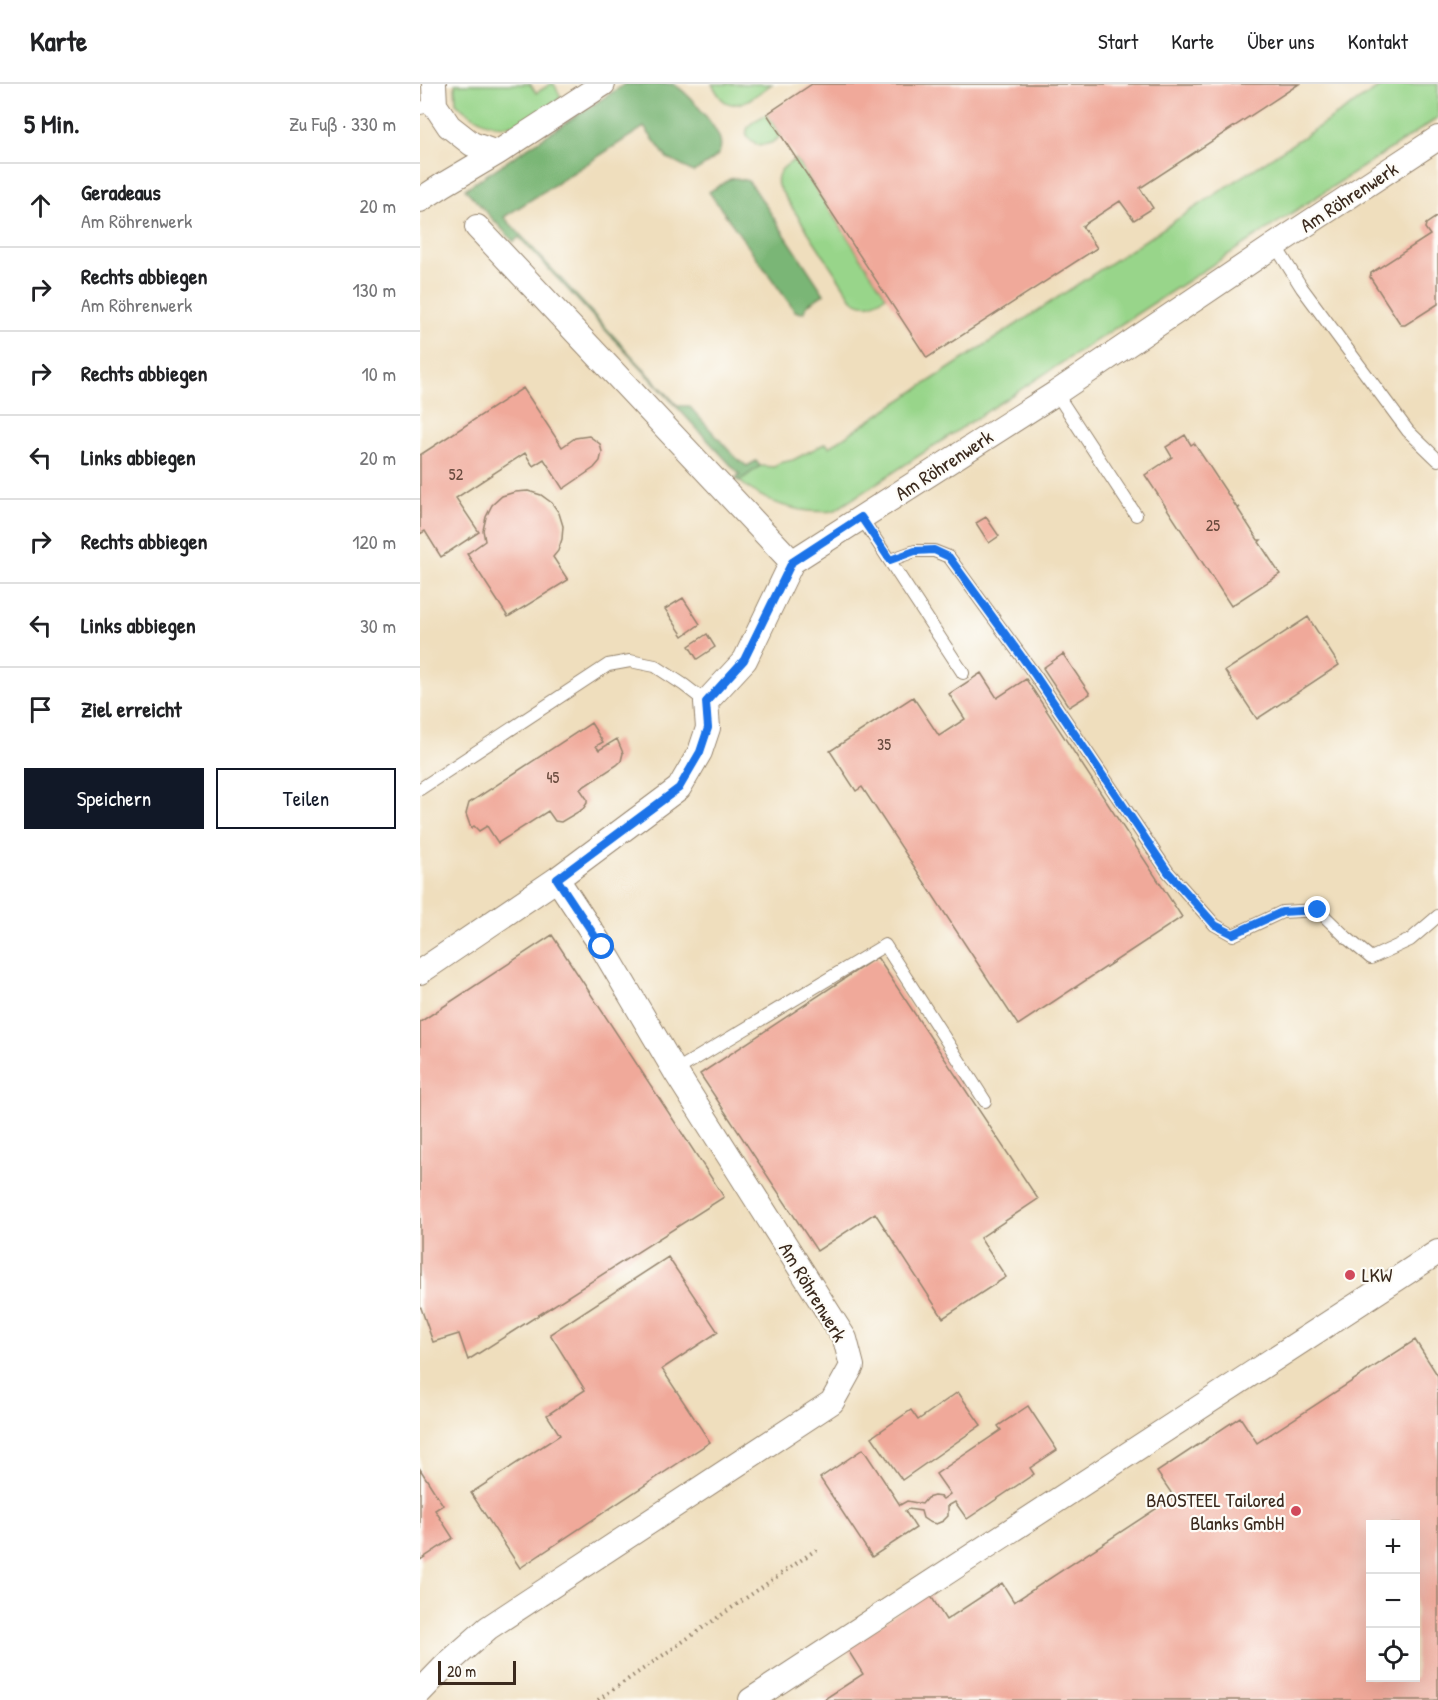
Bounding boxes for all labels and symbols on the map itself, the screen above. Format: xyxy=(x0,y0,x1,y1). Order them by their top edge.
street label: Am Röhrenwerk xyxy=(1295,155,1403,238)
street label: Am Röhrenwerk xyxy=(890,423,998,506)
house number: 52 xyxy=(449,463,464,485)
house number: 25 xyxy=(1206,514,1220,536)
house number: 35 xyxy=(877,733,891,755)
house number: 45 xyxy=(547,766,560,788)
route end xyxy=(1304,896,1330,922)
route start xyxy=(588,933,614,959)
street label: Am Röhrenwerk xyxy=(773,1237,854,1346)
place label: LKW xyxy=(1362,1261,1393,1288)
marker: LKW xyxy=(1343,1268,1357,1282)
place label: BAOSTEEL Tailored Blanks GmbH xyxy=(1146,1486,1284,1536)
marker: BAOSTEEL Tailored Blanks GmbH xyxy=(1289,1504,1303,1518)
scale bar xyxy=(438,1658,516,1686)

